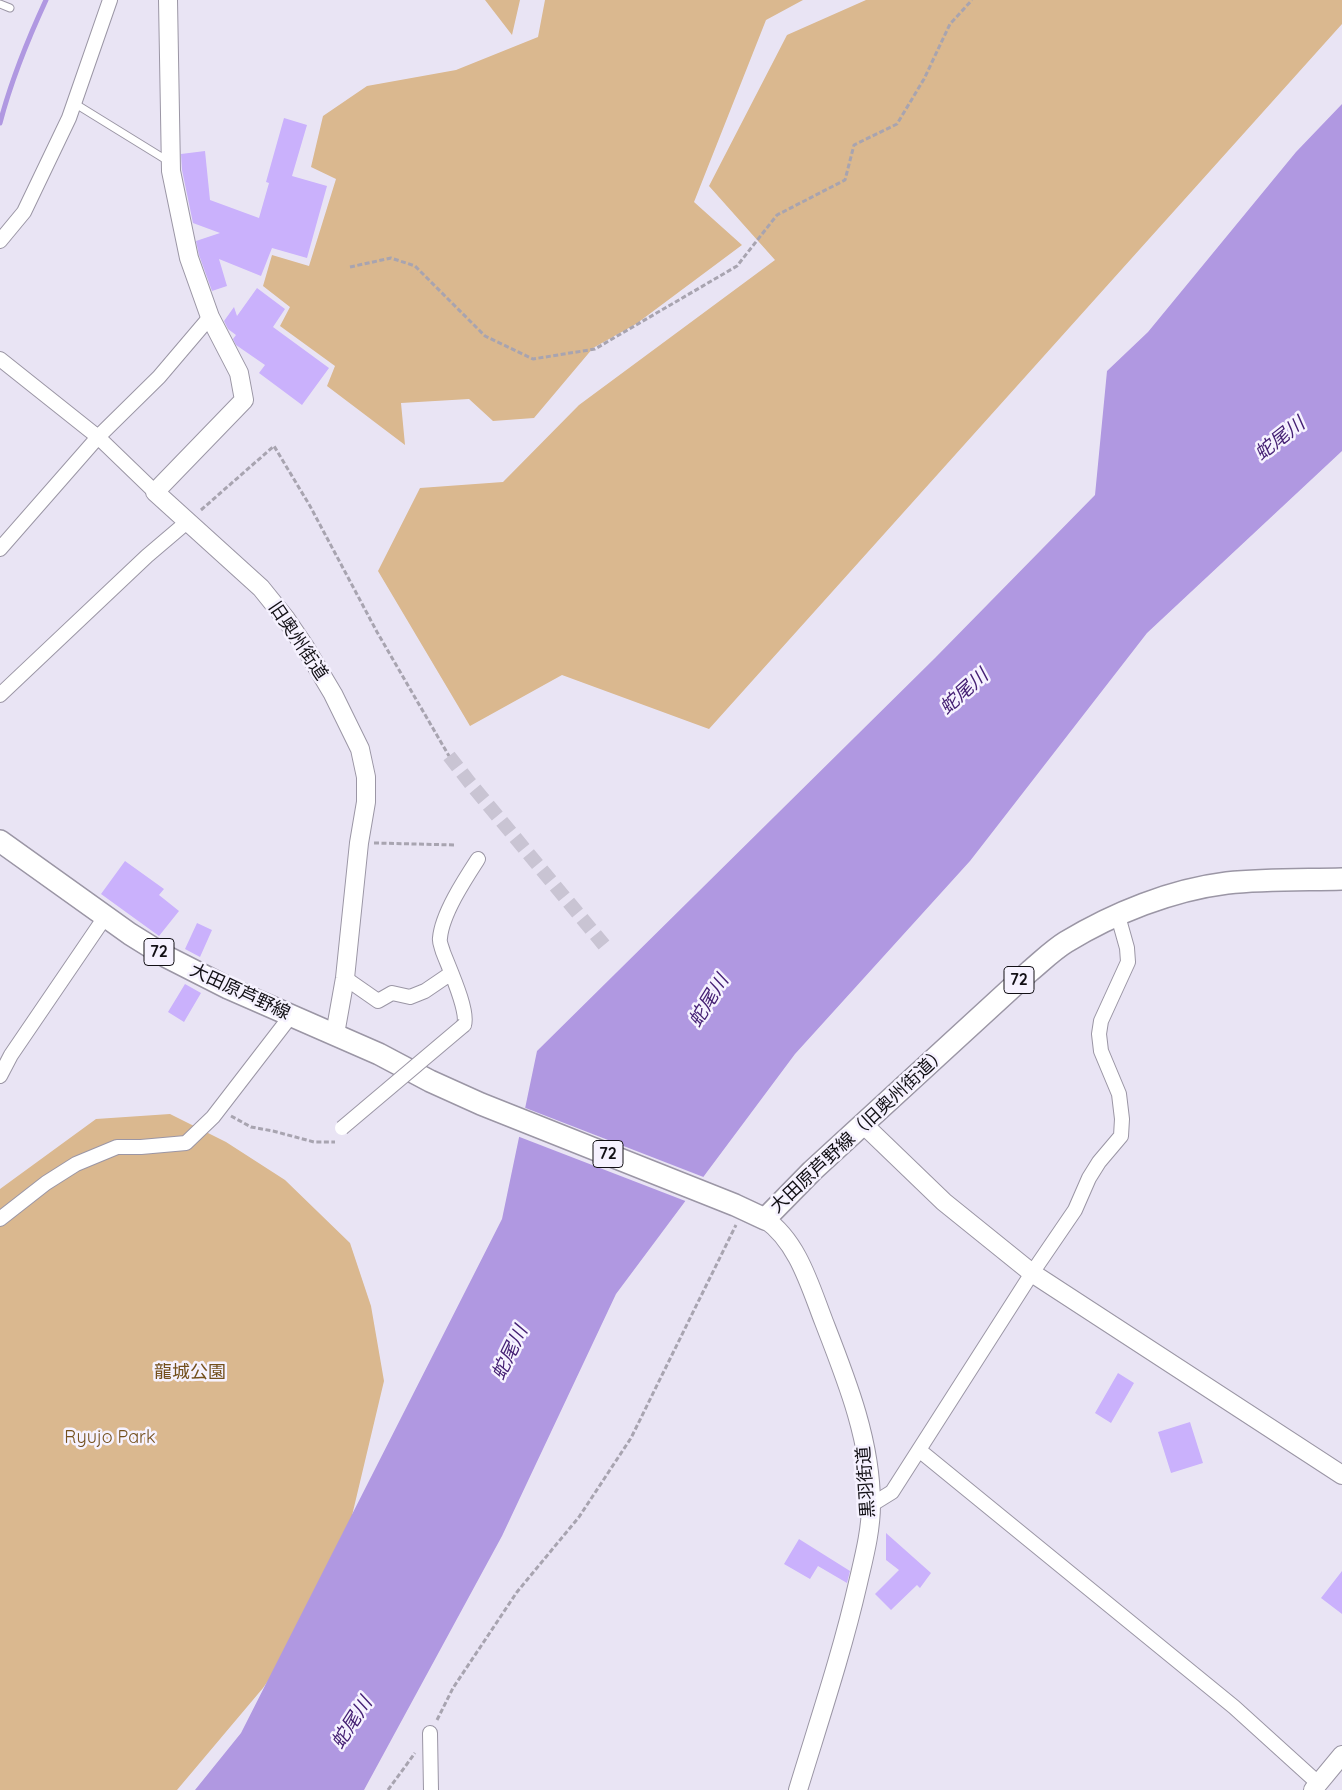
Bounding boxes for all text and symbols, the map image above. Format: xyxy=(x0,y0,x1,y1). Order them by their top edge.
water label: 蛇尾川 xyxy=(1251,412,1309,466)
street label: 旧奥州街道 xyxy=(264,598,332,684)
water label: 蛇尾川 xyxy=(935,664,993,720)
road number: 72 xyxy=(144,939,174,966)
street label: 大田原芦野線 xyxy=(186,959,294,1025)
road number: 72 xyxy=(1004,966,1034,994)
water label: 蛇尾川 xyxy=(684,971,734,1031)
street label: 大田原芦野線（旧奥州街道） xyxy=(766,1042,952,1218)
road number: 72 xyxy=(593,1140,623,1168)
water label: 蛇尾川 xyxy=(487,1322,533,1384)
park label: 龍城公園 xyxy=(154,1362,226,1384)
park label: Ryujo Park xyxy=(64,1427,156,1449)
street label: 黒羽街道 xyxy=(853,1445,879,1519)
water label: 蛇尾川 xyxy=(327,1693,377,1753)

